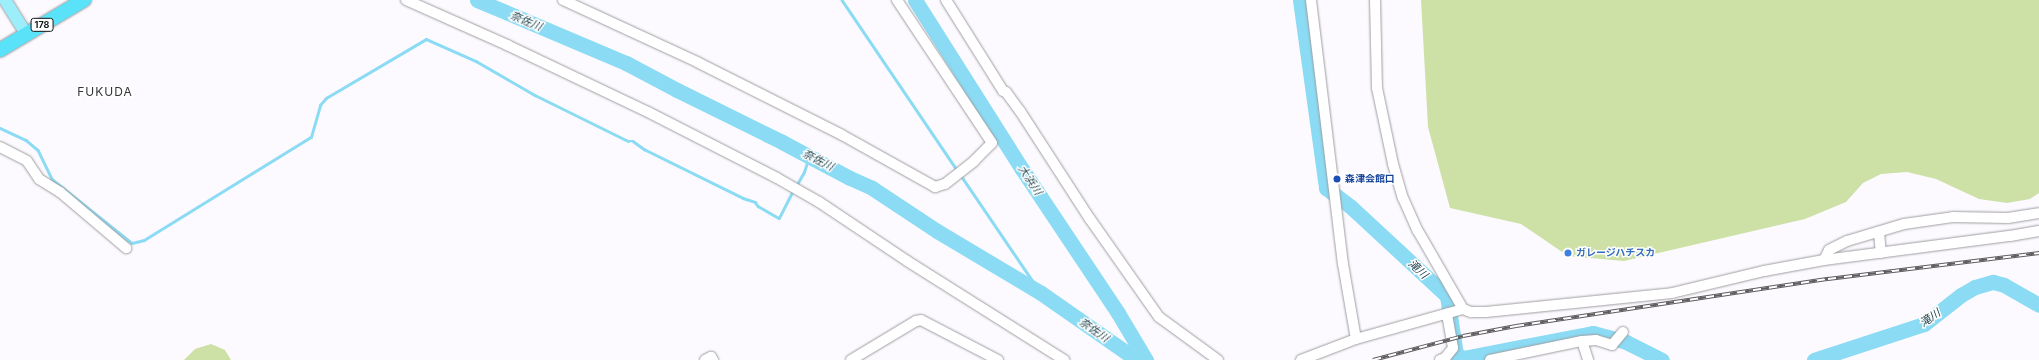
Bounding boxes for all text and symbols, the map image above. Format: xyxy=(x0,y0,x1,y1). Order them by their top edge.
water label: 奈佐川 xyxy=(508,8,544,34)
road number: 178 xyxy=(30,18,54,32)
district label: FUKUDA xyxy=(77,85,133,99)
water label: 奈佐川 xyxy=(800,147,836,173)
water label: 大浜川 xyxy=(1015,163,1045,197)
place label: 森津会館口 xyxy=(1345,173,1395,185)
marker: 森津会館口 xyxy=(1332,174,1342,184)
place label: ガレージハチスカ xyxy=(1576,247,1656,259)
marker: ガレージハチスカ xyxy=(1563,248,1573,258)
water label: 滝川 xyxy=(1405,257,1431,281)
water label: 滝川 xyxy=(1917,306,1943,330)
water label: 奈佐川 xyxy=(1077,315,1111,345)

